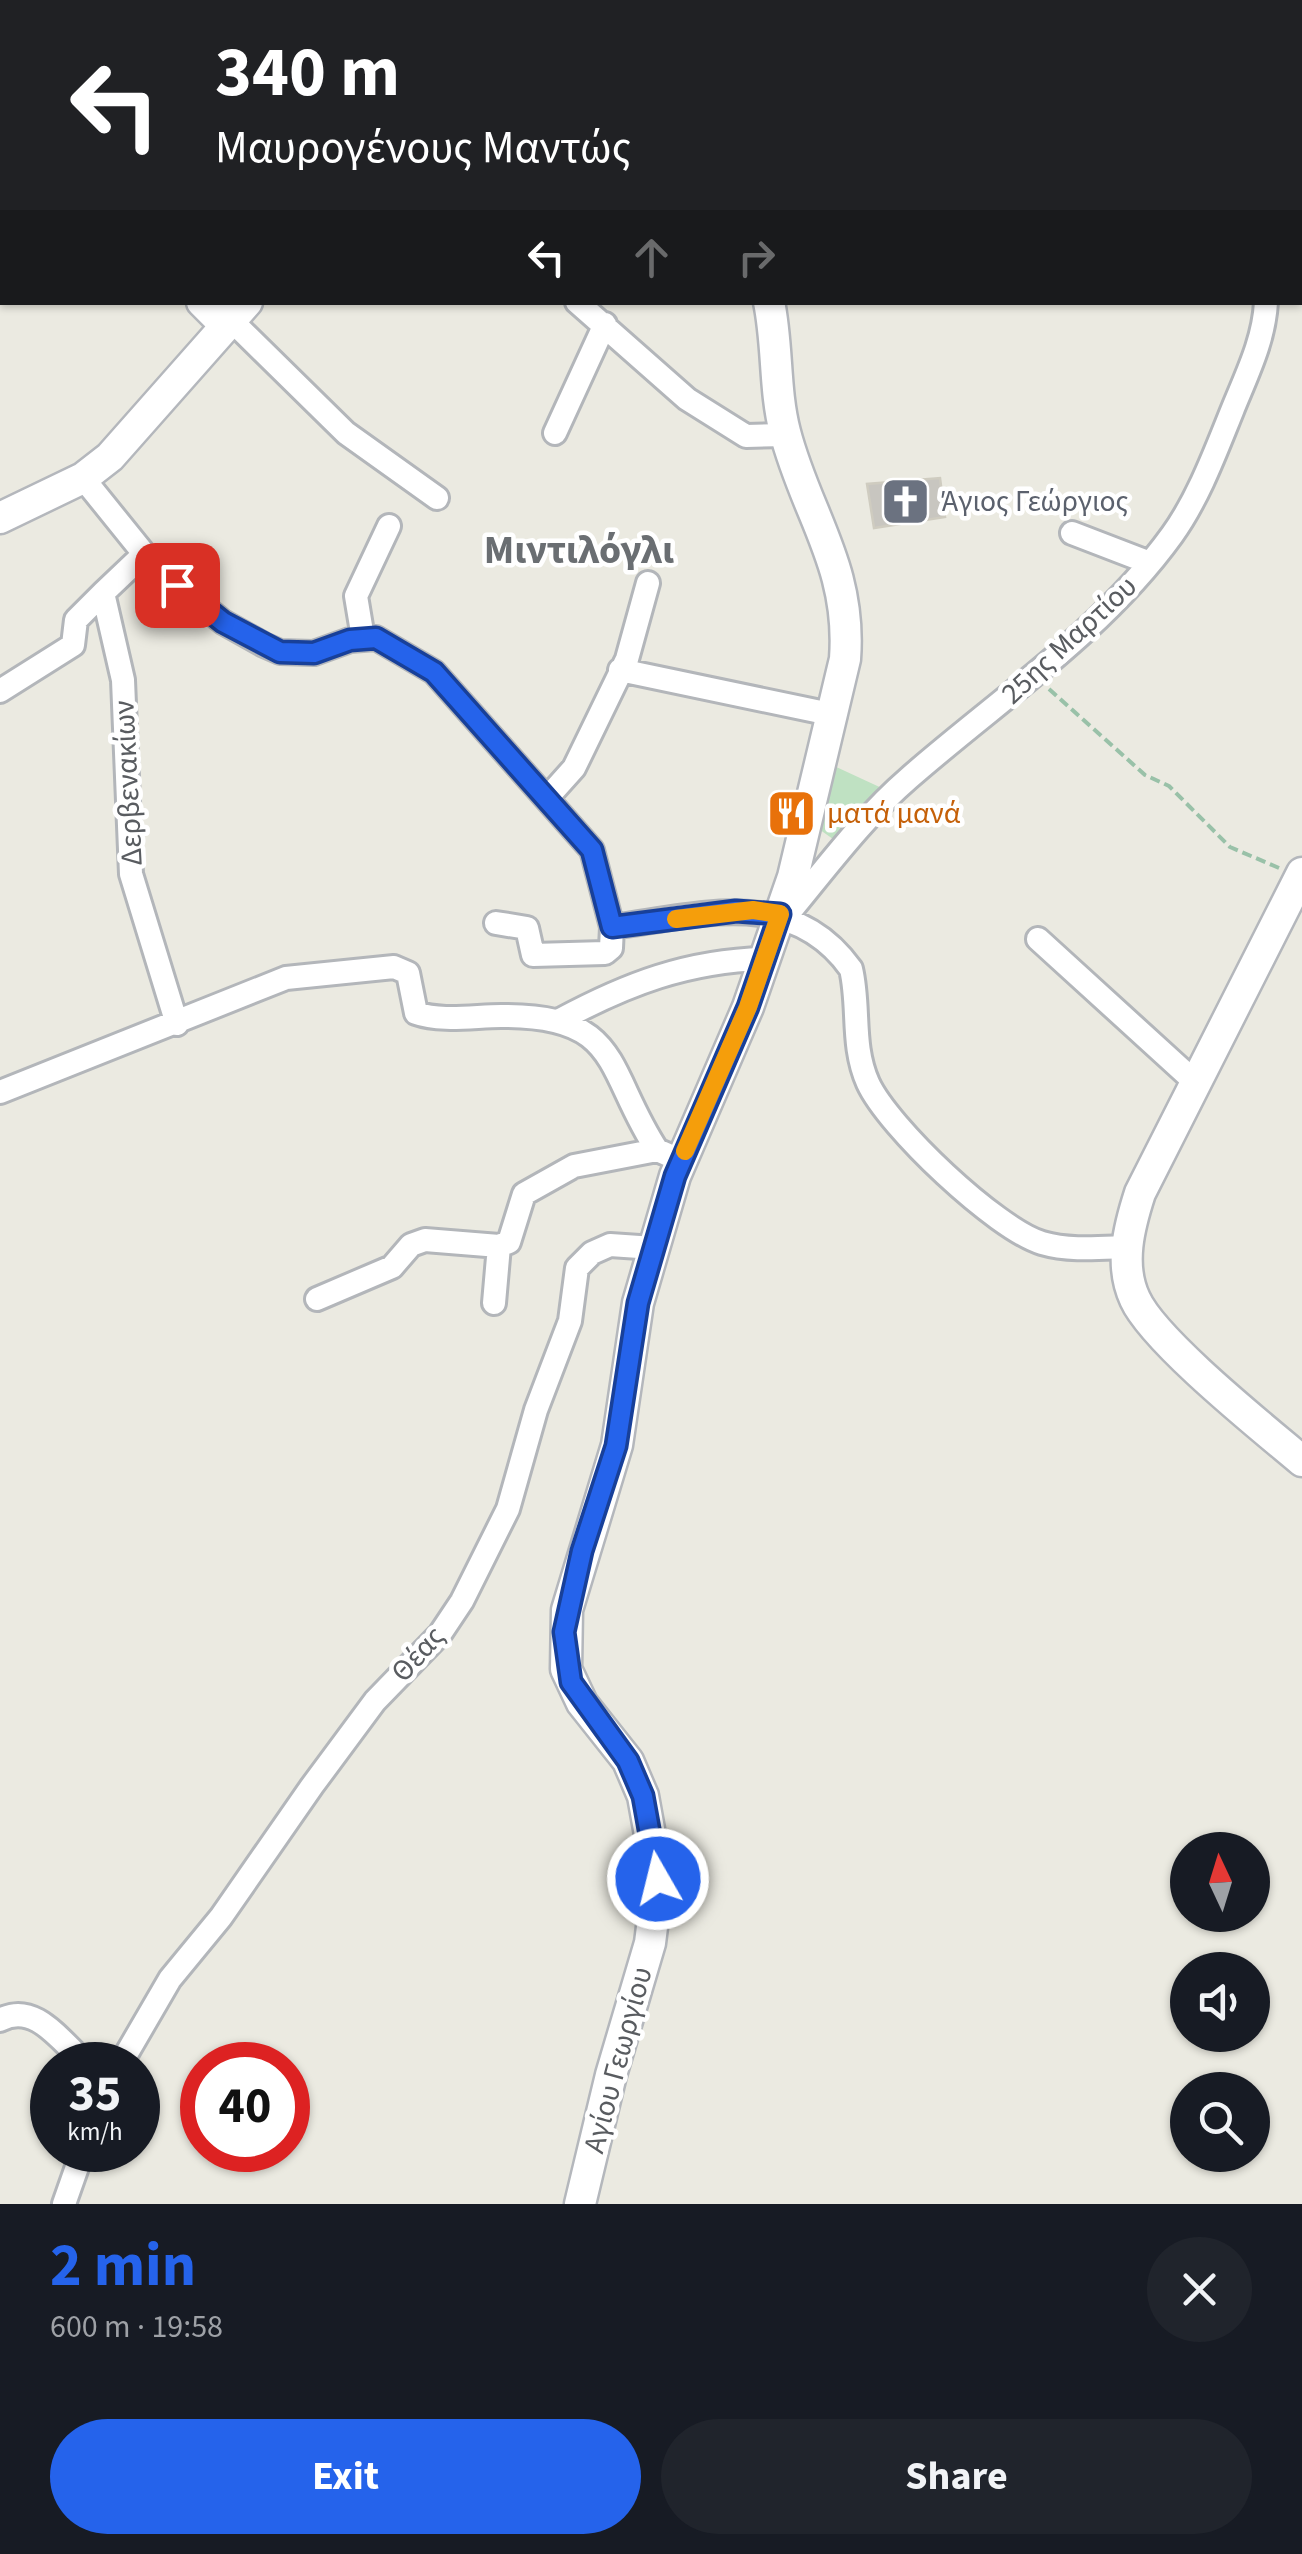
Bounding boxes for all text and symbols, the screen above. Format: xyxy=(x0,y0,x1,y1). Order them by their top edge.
text: 340 m xyxy=(215,23,400,123)
icon: left xyxy=(50,40,180,170)
text: Μαυρογένους Μαντώς xyxy=(215,116,631,180)
icon: left xyxy=(519,230,574,285)
icon: ahead xyxy=(624,230,679,285)
icon: right xyxy=(729,230,784,285)
church icon: Άγιος Γεώργιος xyxy=(880,475,932,527)
place label: Άγιος Γεώργιος xyxy=(941,480,1129,523)
district label: Μιντιλόγλι xyxy=(484,522,674,579)
pin xyxy=(135,543,220,628)
icon: arrive xyxy=(150,558,205,613)
street label: 25ης Μαρτίου xyxy=(991,566,1147,714)
street label: Δερβενακίων xyxy=(102,699,154,867)
restaurant icon: ματά μανά xyxy=(766,787,818,839)
place label: ματά μανά xyxy=(827,792,961,835)
street label: Θέας xyxy=(381,1616,455,1692)
position arrow xyxy=(606,1827,710,1931)
north arrow xyxy=(1170,1832,1270,1932)
map controls xyxy=(1170,1832,1270,2172)
button: sound xyxy=(1170,1952,1270,2052)
street label: Αγίου Γεωργίου xyxy=(572,1962,664,2158)
speed limit sign: 40 xyxy=(180,2042,310,2172)
text: 35 xyxy=(69,2059,121,2130)
button: search xyxy=(1170,2072,1270,2172)
text: km/h xyxy=(67,2114,123,2150)
text: 2 min xyxy=(50,2224,196,2309)
button: close xyxy=(1147,2237,1252,2342)
text: 600 m · 19:58 xyxy=(50,2304,223,2350)
button: Exit xyxy=(50,2419,641,2534)
button: Share xyxy=(661,2419,1252,2534)

